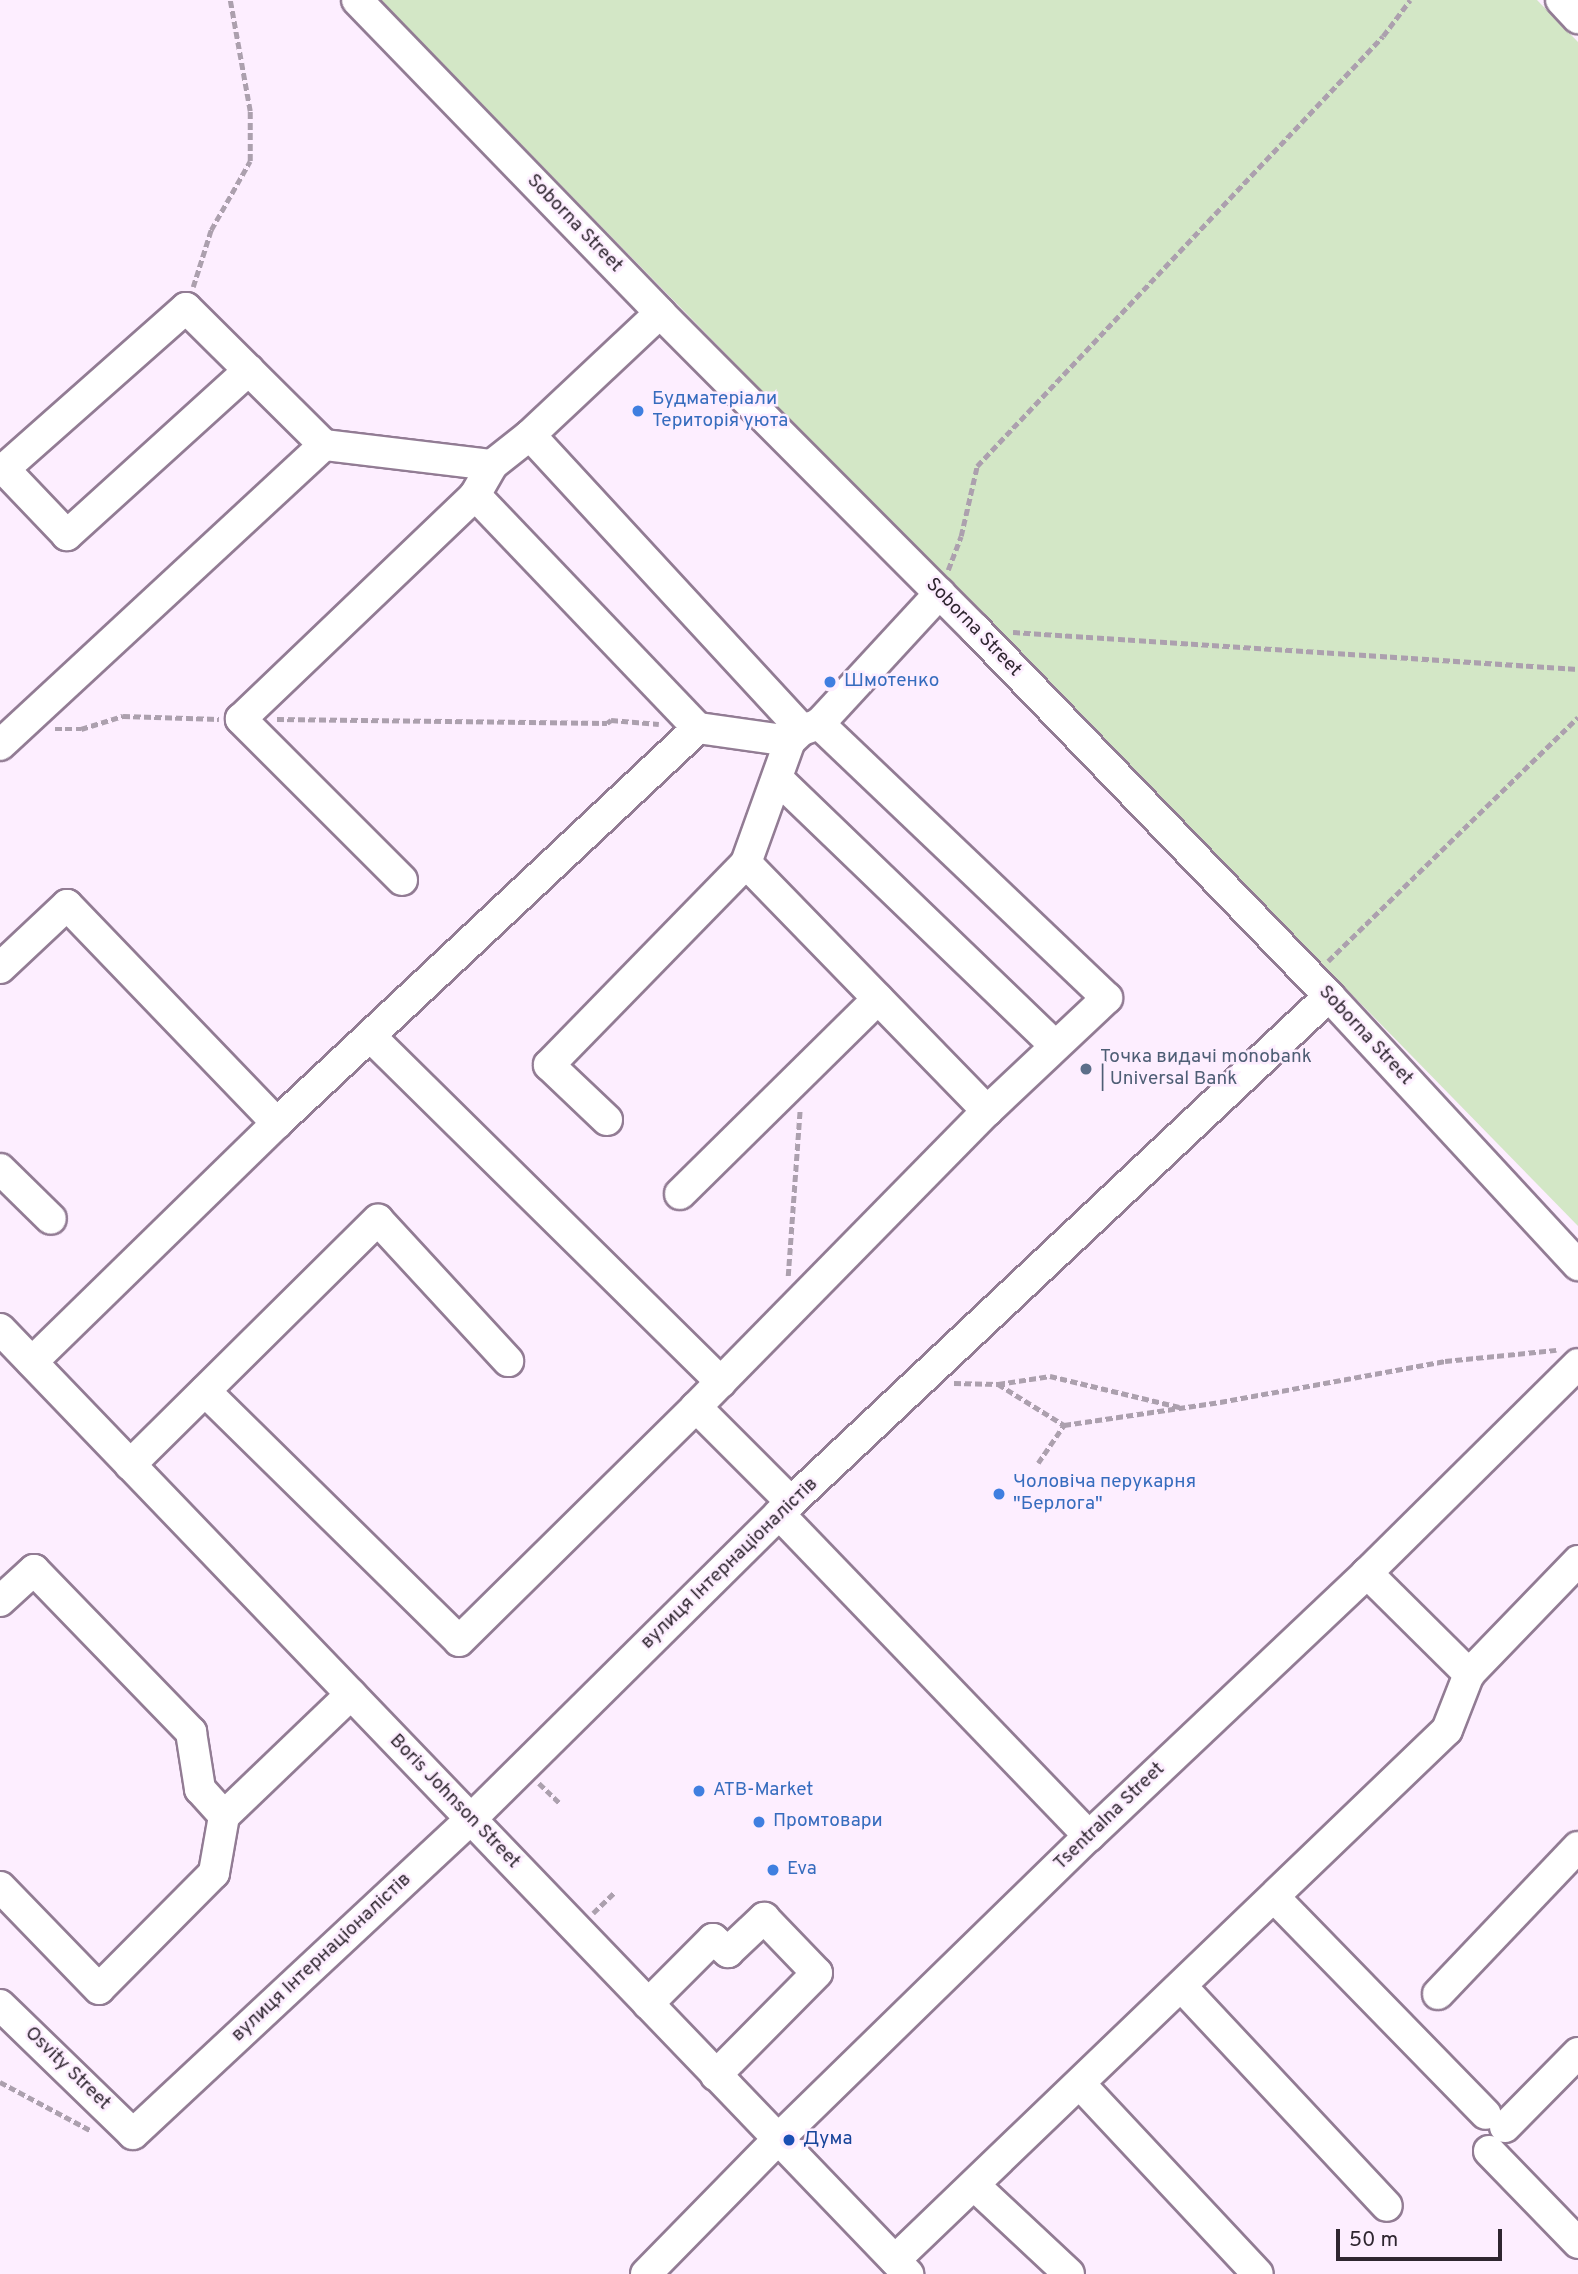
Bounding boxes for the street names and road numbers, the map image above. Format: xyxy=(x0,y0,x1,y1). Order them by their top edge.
street label: Soborna Street xyxy=(521,170,627,278)
street label: Soborna Street xyxy=(920,574,1026,682)
street label: Soborna Street xyxy=(1313,981,1417,1091)
street label: вулиця Інтернаціоналістів xyxy=(637,1473,823,1655)
street label: Boris Johnson Street xyxy=(384,1730,524,1874)
street label: Tsentralna Street xyxy=(1050,1758,1170,1876)
street label: вулиця Інтернаціоналістів xyxy=(228,1869,416,2047)
street label: Osvity Street xyxy=(19,2023,115,2115)

